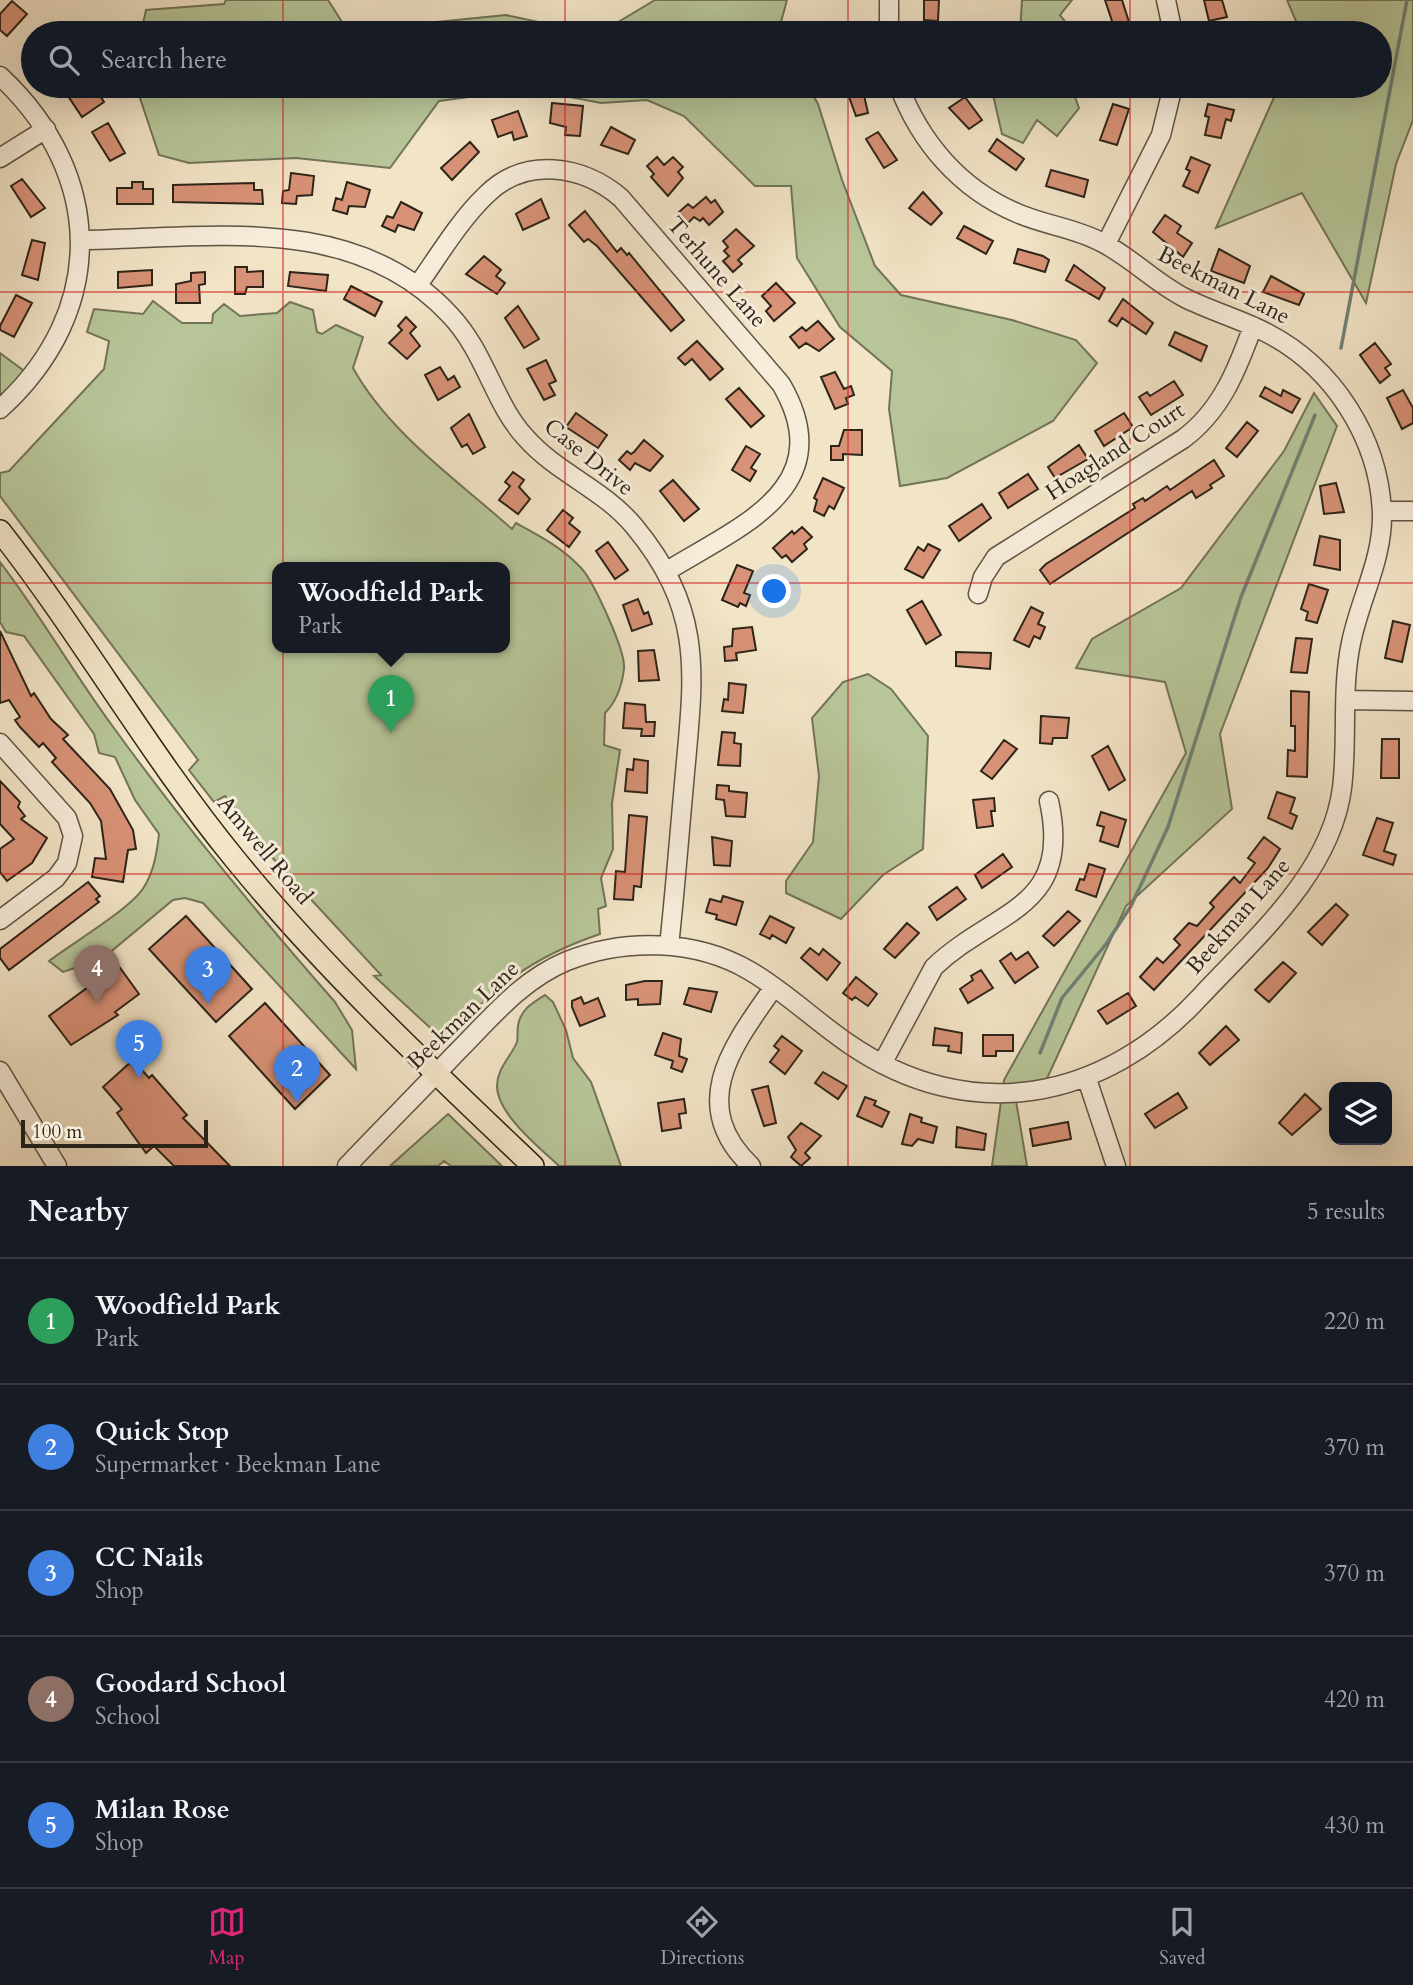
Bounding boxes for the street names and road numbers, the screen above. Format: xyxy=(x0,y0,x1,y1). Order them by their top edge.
street label: Terhune Lane xyxy=(660,210,774,334)
street label: Beekman Lane xyxy=(1152,238,1296,332)
street label: Hoagland Court xyxy=(1039,394,1191,508)
street label: Case Drive xyxy=(537,411,641,503)
street label: Amwell Road xyxy=(210,789,320,912)
street label: Beekman Lane xyxy=(1179,851,1297,981)
street label: Beekman Lane xyxy=(400,954,526,1076)

